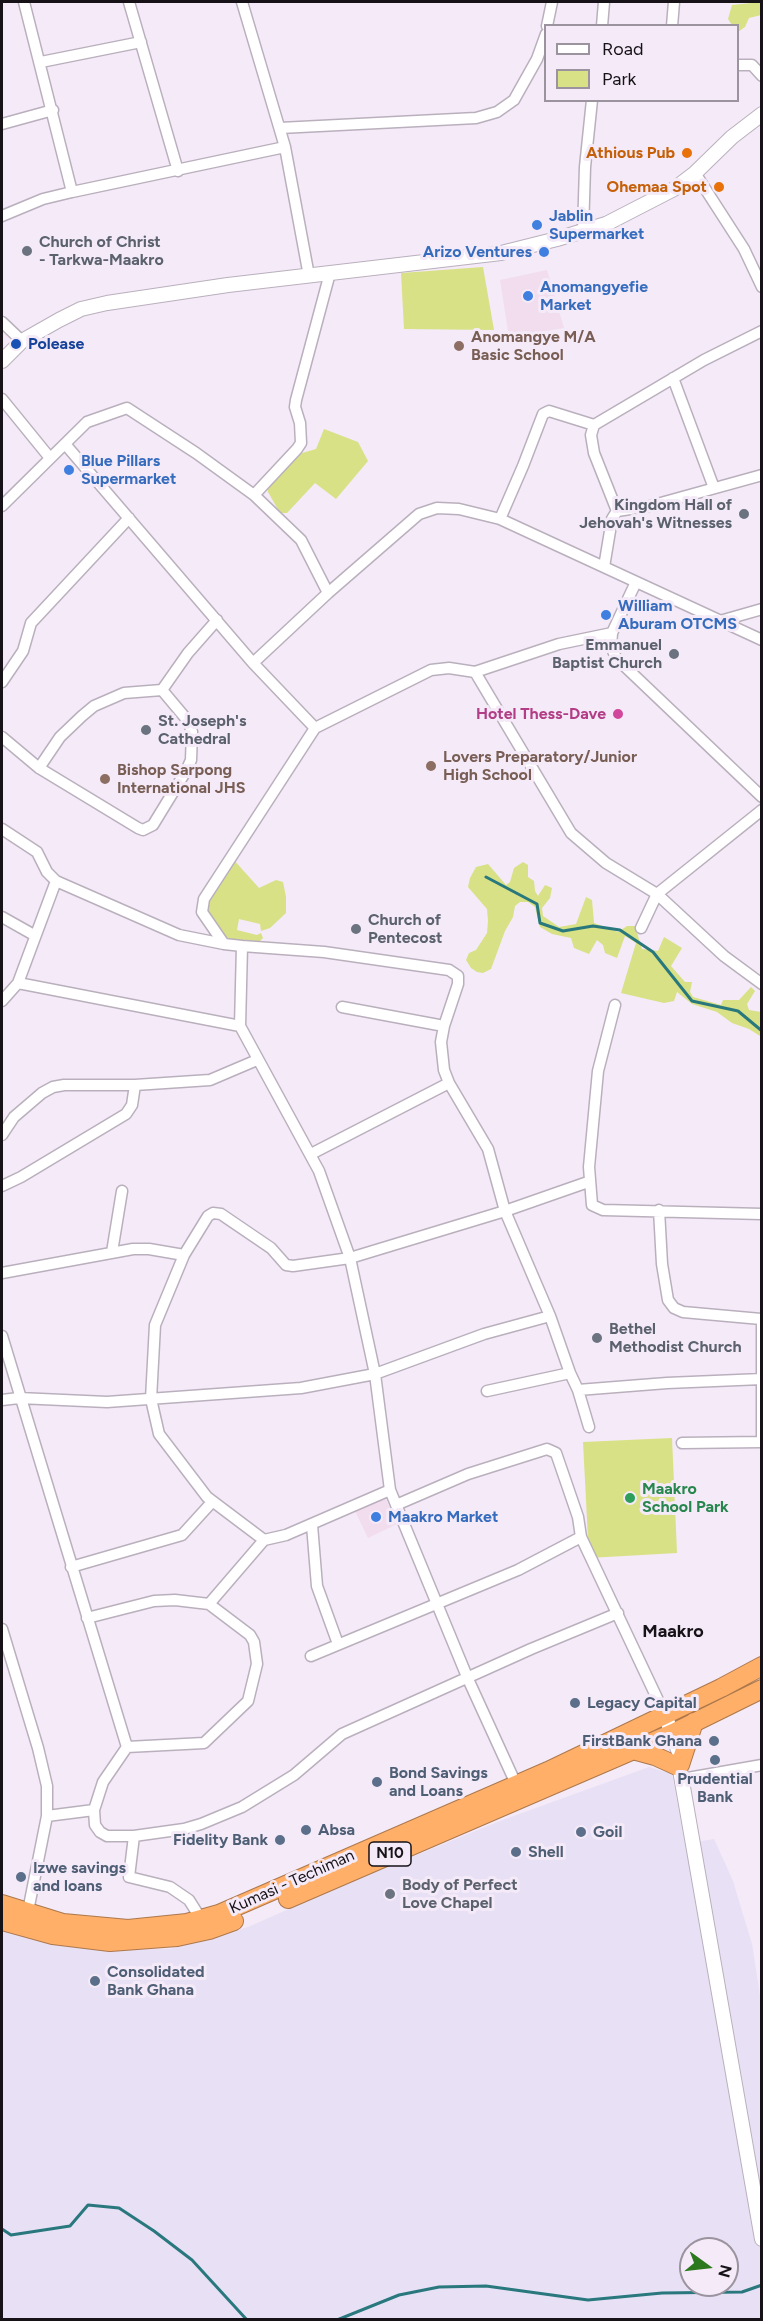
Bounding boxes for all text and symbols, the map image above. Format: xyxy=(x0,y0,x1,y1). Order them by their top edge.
legend xyxy=(544,24,739,102)
text: Road xyxy=(602,38,643,60)
text: Park xyxy=(602,68,636,90)
place label: Athious Pub xyxy=(586,143,675,163)
marker: Athious Pub xyxy=(680,146,694,160)
place label: Ohemaa Spot xyxy=(607,177,707,197)
marker: Ohemaa Spot xyxy=(712,180,726,194)
place label: Jablin Supermarket xyxy=(549,206,644,244)
marker: Jablin Supermarket xyxy=(530,218,544,232)
place label: Church of Christ - Tarkwa-Maakro xyxy=(39,232,164,270)
place label: Arizo Ventures xyxy=(423,242,532,262)
marker: Church of Christ - Tarkwa-Maakro xyxy=(20,244,34,258)
marker: Arizo Ventures xyxy=(537,245,551,259)
place label: Anomangyefie Market xyxy=(540,277,648,315)
marker: Anomangyefie Market xyxy=(521,289,535,303)
place label: Anomangye M/A Basic School xyxy=(471,327,596,365)
place label: Polease xyxy=(28,334,84,354)
marker: Polease xyxy=(9,337,23,351)
marker: Anomangye M/A Basic School xyxy=(452,339,466,353)
place label: Blue Pillars Supermarket xyxy=(81,451,176,489)
marker: Blue Pillars Supermarket xyxy=(62,463,76,477)
place label: Kingdom Hall of Jehovah's Witnesses xyxy=(579,495,732,533)
marker: Kingdom Hall of Jehovah's Witnesses xyxy=(737,507,751,521)
place label: William Aburam OTCMS xyxy=(618,596,737,634)
marker: William Aburam OTCMS xyxy=(599,608,613,622)
place label: Emmanuel Baptist Church xyxy=(552,635,662,673)
marker: Emmanuel Baptist Church xyxy=(667,647,681,661)
place label: Hotel Thess-Dave xyxy=(476,704,606,724)
marker: Hotel Thess-Dave xyxy=(611,707,625,721)
place label: St. Joseph's Cathedral xyxy=(158,711,246,749)
marker: St. Joseph's Cathedral xyxy=(139,723,153,737)
place label: Lovers Preparatory/Junior High School xyxy=(443,747,637,785)
marker: Lovers Preparatory/Junior High School xyxy=(424,759,438,773)
place label: Bishop Sarpong International JHS xyxy=(117,760,245,798)
marker: Bishop Sarpong International JHS xyxy=(98,772,112,786)
place label: Church of Pentecost xyxy=(368,910,443,948)
marker: Church of Pentecost xyxy=(349,922,363,936)
place label: Bethel Methodist Church xyxy=(609,1319,742,1357)
marker: Bethel Methodist Church xyxy=(590,1331,604,1345)
place label: Maakro School Park xyxy=(642,1479,729,1517)
marker: Maakro School Park xyxy=(623,1491,637,1505)
place label: Maakro Market xyxy=(388,1507,498,1527)
marker: Maakro Market xyxy=(369,1510,383,1524)
district label: Maakro xyxy=(642,1621,704,1643)
place label: Legacy Capital xyxy=(587,1693,697,1713)
marker: Legacy Capital xyxy=(568,1696,582,1710)
place label: FirstBank Ghana xyxy=(582,1731,702,1751)
marker: FirstBank Ghana xyxy=(707,1734,721,1748)
marker: Prudential Bank xyxy=(708,1753,722,1767)
place label: Bond Savings and Loans xyxy=(389,1763,488,1801)
place label: Prudential Bank xyxy=(677,1769,753,1807)
marker: Bond Savings and Loans xyxy=(370,1775,384,1789)
place label: Absa xyxy=(318,1820,355,1840)
place label: Goil xyxy=(593,1822,622,1842)
marker: Absa xyxy=(299,1823,313,1837)
marker: Goil xyxy=(574,1825,588,1839)
place label: Fidelity Bank xyxy=(173,1830,268,1850)
marker: Fidelity Bank xyxy=(273,1833,287,1847)
road number: N10 xyxy=(369,1842,411,1866)
place label: Shell xyxy=(528,1842,564,1862)
marker: Shell xyxy=(509,1845,523,1859)
street label: Kumasi - Techiman xyxy=(227,1846,357,1918)
place label: Izwe savings and loans xyxy=(33,1858,126,1896)
marker: Izwe savings and loans xyxy=(14,1870,28,1884)
place label: Body of Perfect Love Chapel xyxy=(402,1875,518,1913)
marker: Body of Perfect Love Chapel xyxy=(383,1887,397,1901)
place label: Consolidated Bank Ghana xyxy=(107,1962,205,2000)
marker: Consolidated Bank Ghana xyxy=(88,1974,102,1988)
north arrow xyxy=(679,2237,739,2297)
text: N xyxy=(714,2263,736,2280)

